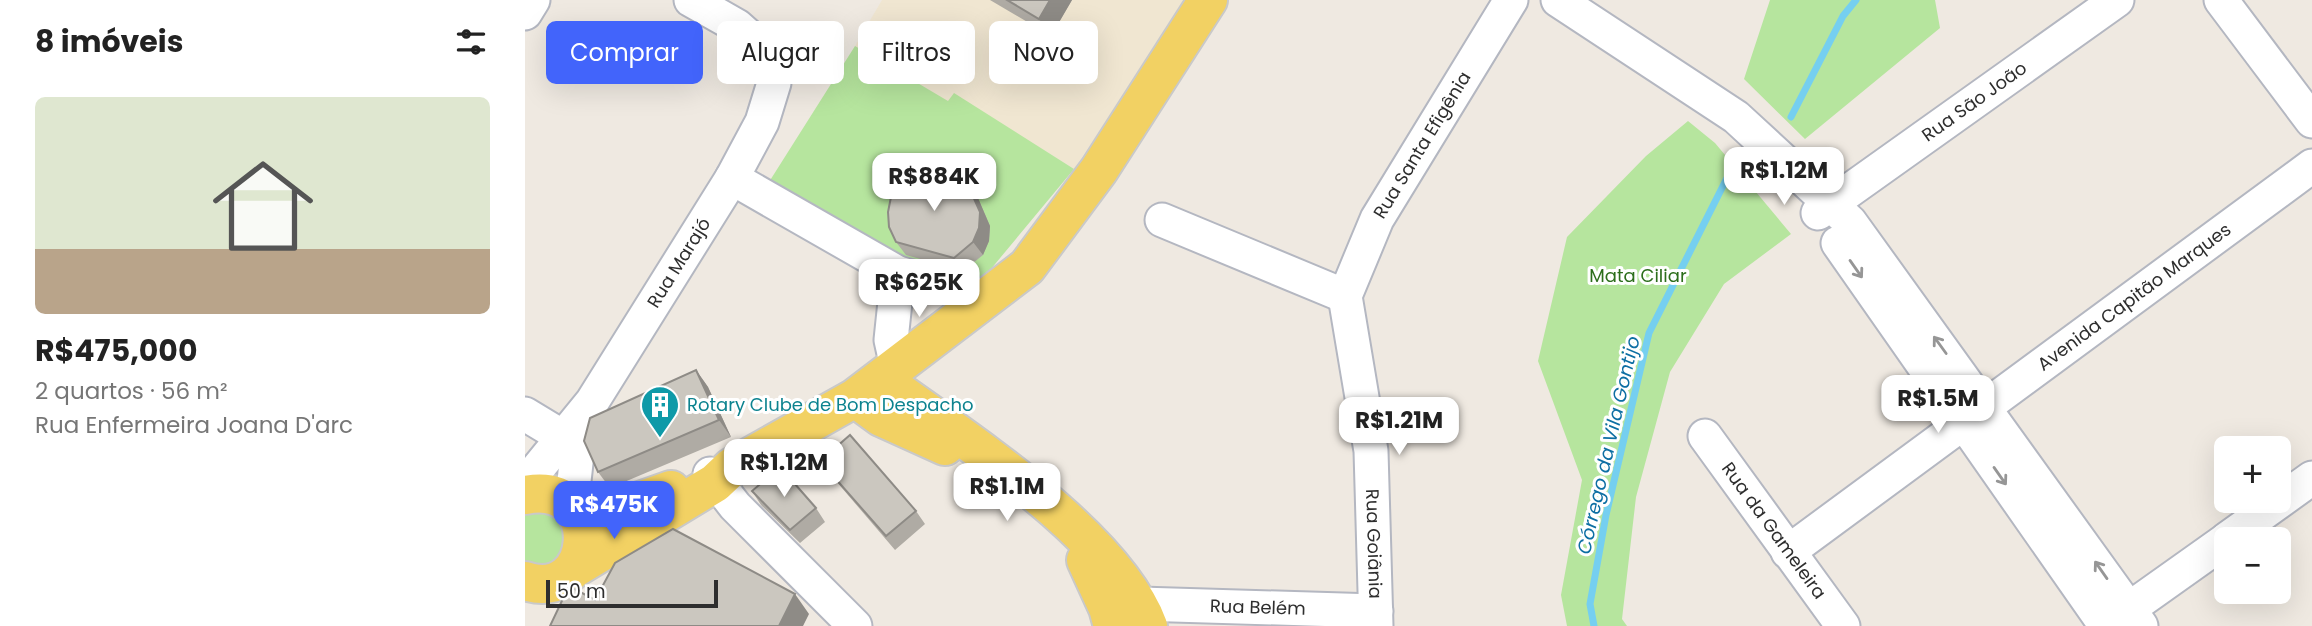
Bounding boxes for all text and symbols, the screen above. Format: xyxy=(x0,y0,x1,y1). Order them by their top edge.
text: 8 imóveis xyxy=(35,20,183,63)
chip: Comprar xyxy=(546,21,703,84)
chip: Alugar xyxy=(717,21,844,84)
chip: Filtros xyxy=(858,21,975,84)
chip: Novo xyxy=(989,21,1098,84)
icon: filters xyxy=(452,23,490,61)
street label: Rua São João xyxy=(1917,55,2032,147)
street label: Rua Santa Efigênia xyxy=(1367,67,1476,223)
icon: home xyxy=(200,143,326,269)
pin: R$1.12M xyxy=(1719,148,1849,207)
pin: R$884K xyxy=(877,154,991,213)
text: R$1.12M xyxy=(1740,154,1828,186)
text: R$884K xyxy=(888,160,980,192)
street label: Rua Marajó xyxy=(641,213,716,312)
street label: Avenida Capitão Marques xyxy=(2032,217,2236,376)
one-way arrow xyxy=(1849,259,1863,278)
pin: R$625K xyxy=(862,260,976,319)
park label: Mata Ciliar xyxy=(1589,263,1687,288)
text: R$625K xyxy=(875,266,963,298)
text: R$475,000 xyxy=(35,329,197,372)
water label: Córrego da Vila Gontijo xyxy=(1570,333,1647,557)
one-way arrow xyxy=(1933,336,1948,355)
text: 2 quartos · 56 m² xyxy=(35,375,228,407)
pin: R$1.5M xyxy=(1881,376,1995,435)
text: R$1.5M xyxy=(1897,382,1979,414)
building icon: Rotary Clube de Bom Despacho xyxy=(639,384,681,439)
place label: Rotary Clube de Bom Despacho xyxy=(687,392,973,417)
pin: R$1.21M xyxy=(1334,398,1464,457)
text: R$1.21M xyxy=(1355,404,1443,436)
text: Rua Enfermeira Joana D'arc xyxy=(35,409,353,441)
map controls xyxy=(2214,436,2291,604)
button: + xyxy=(2214,436,2291,513)
pin: R$1.12M xyxy=(719,440,849,499)
text: R$1.12M xyxy=(740,446,828,478)
street label: Rua da Gameleira xyxy=(1716,457,1832,604)
pin: R$1.1M xyxy=(950,463,1064,523)
one-way arrow xyxy=(1993,466,2007,485)
text: R$1.1M xyxy=(969,470,1045,502)
pin: R$475K xyxy=(557,482,671,541)
text: R$475K xyxy=(570,488,659,520)
street label: Rua Goiânia xyxy=(1360,489,1388,599)
button: − xyxy=(2214,527,2291,604)
one-way arrow xyxy=(2094,561,2108,580)
scale bar xyxy=(546,577,717,609)
text: 50 m xyxy=(557,578,606,605)
street label: Rua Belém xyxy=(1210,593,1306,621)

